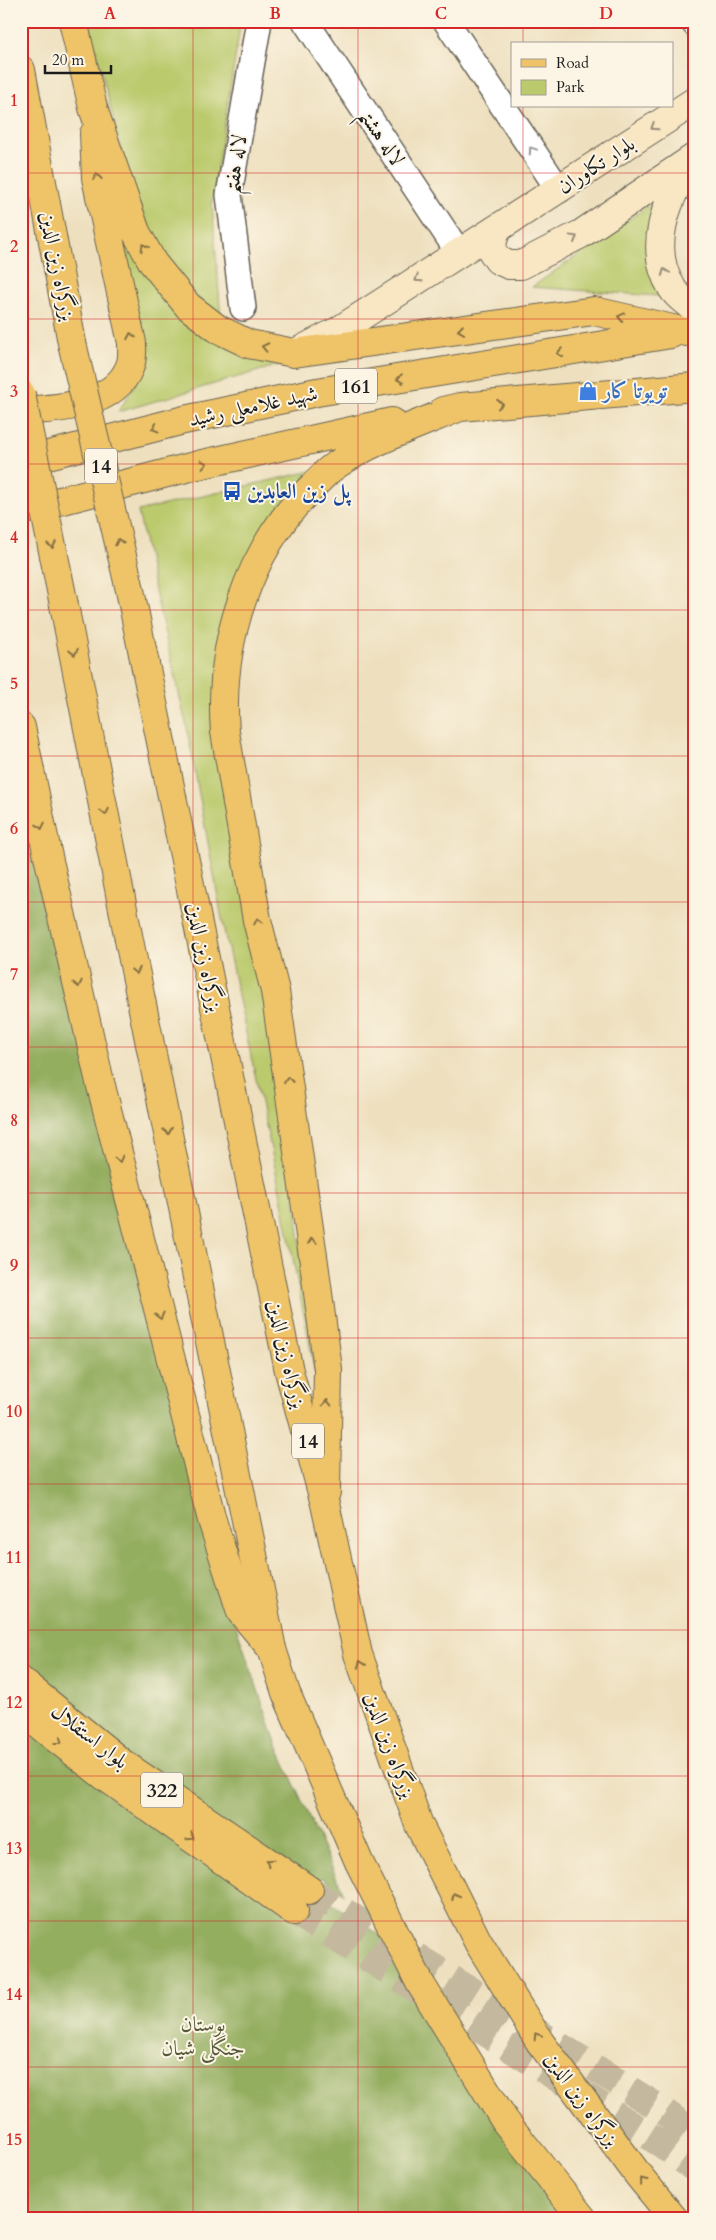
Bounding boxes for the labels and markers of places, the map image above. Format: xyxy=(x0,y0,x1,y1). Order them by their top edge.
place label: تویوتا کار xyxy=(601,377,668,406)
shop icon: تویوتا کار xyxy=(577,380,599,402)
place label: پل زین العابدین xyxy=(247,477,352,506)
bus stop icon: پل زین العابدین xyxy=(221,480,243,502)

